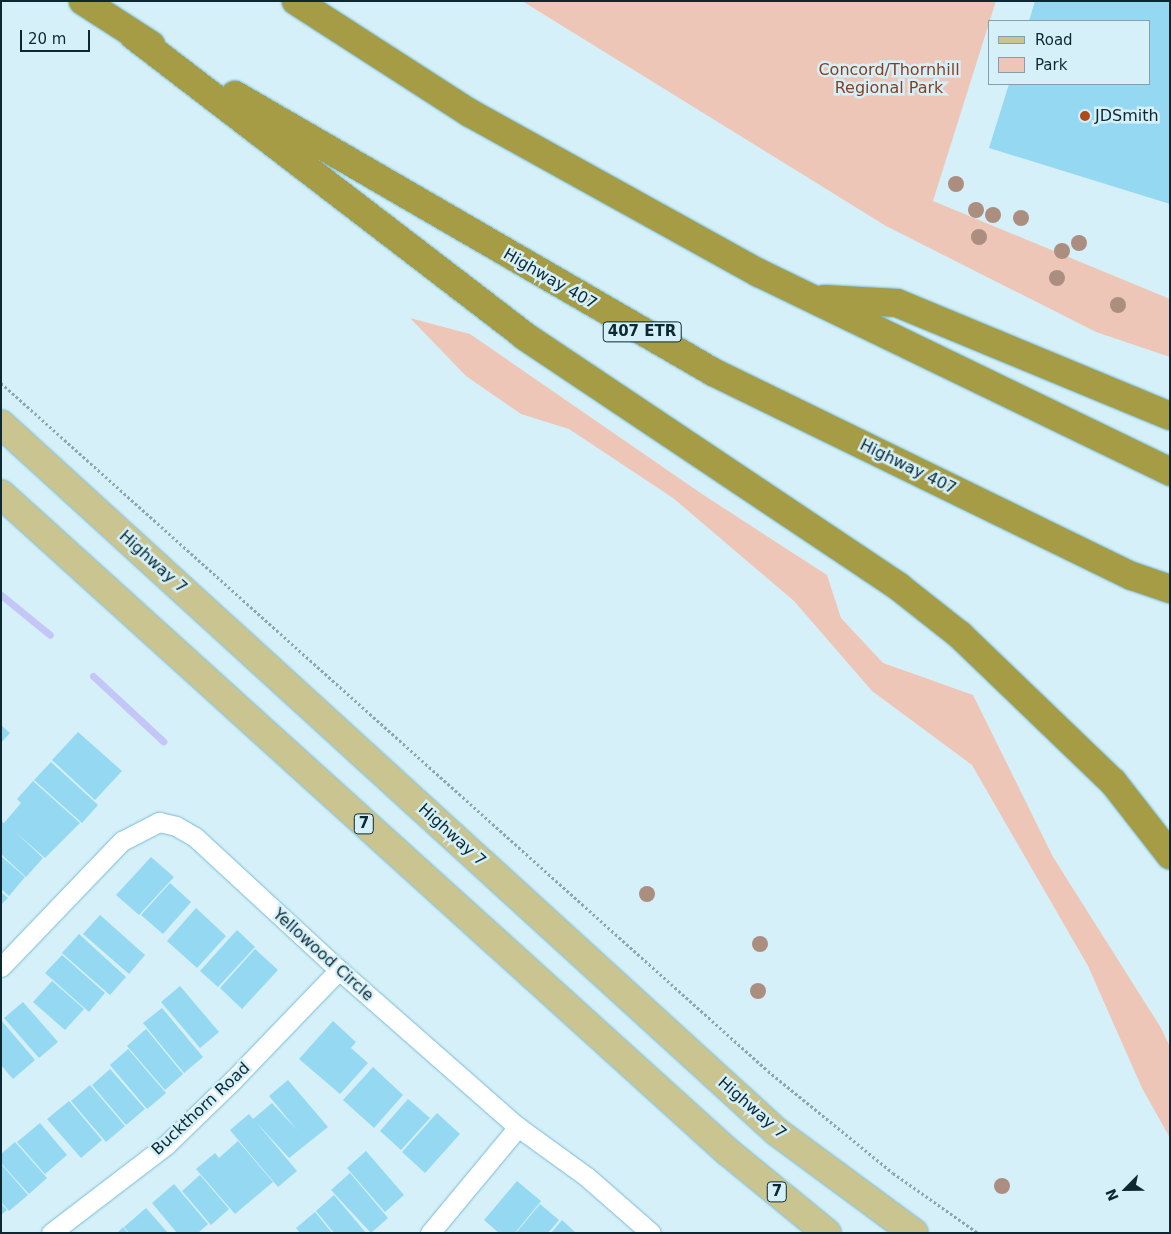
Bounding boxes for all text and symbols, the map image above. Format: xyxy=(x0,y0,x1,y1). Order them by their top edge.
scale bar xyxy=(22,20,92,52)
legend xyxy=(988,20,1151,85)
text: 20 m xyxy=(28,30,66,48)
text: Road xyxy=(1035,31,1073,49)
text: Park xyxy=(1035,56,1067,74)
park label: Concord/Thornhill Regional Park xyxy=(818,60,960,98)
place label: JDSmith xyxy=(1095,106,1159,126)
marker: JDSmith xyxy=(1079,110,1091,122)
street label: Highway 407 xyxy=(500,244,600,314)
road number: 407 ETR xyxy=(602,320,682,344)
street label: Highway 407 xyxy=(857,435,959,499)
street label: Highway 7 xyxy=(115,527,191,597)
street label: Highway 7 xyxy=(414,800,490,870)
road number: 7 xyxy=(353,812,375,836)
street label: Yellowood Circle xyxy=(269,905,377,1005)
street label: Buckthorn Road xyxy=(148,1059,254,1159)
street label: Highway 7 xyxy=(714,1073,790,1143)
north arrow xyxy=(1101,1164,1151,1214)
road number: 7 xyxy=(766,1180,788,1204)
text: N xyxy=(1103,1186,1122,1203)

